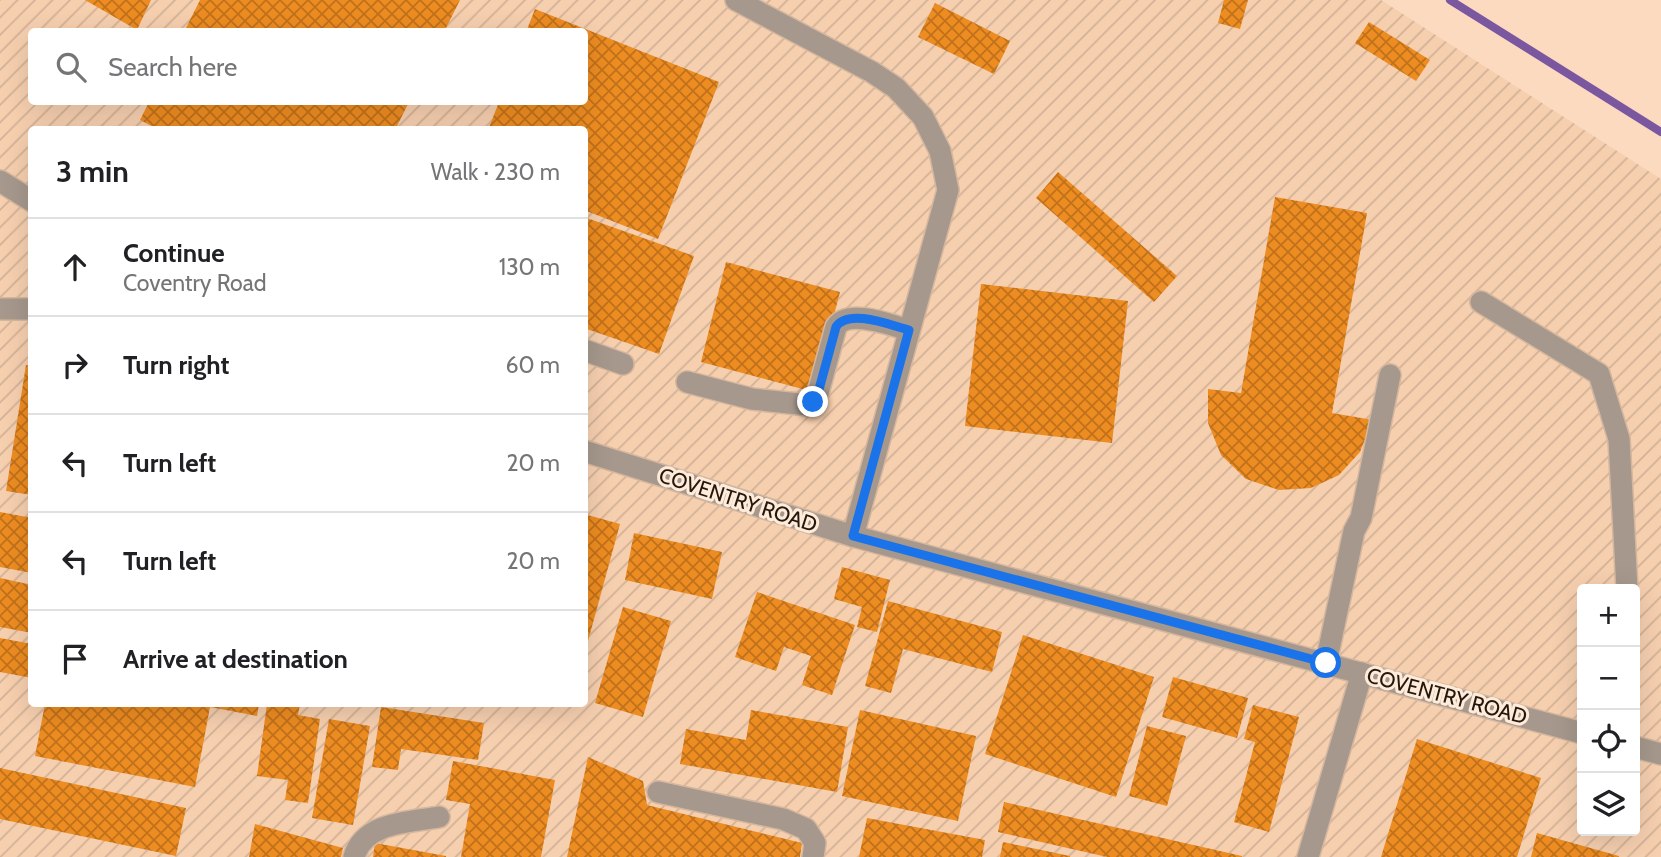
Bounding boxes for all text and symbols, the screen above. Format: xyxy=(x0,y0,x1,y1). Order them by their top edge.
search box xyxy=(28,28,588,105)
icon: search xyxy=(52,48,90,86)
text: Search here xyxy=(108,51,237,83)
text: 3 min xyxy=(56,153,129,190)
text: Walk · 230 m xyxy=(431,158,560,186)
text: Continue xyxy=(123,237,225,269)
icon: ahead xyxy=(56,248,94,286)
text: 130 m xyxy=(499,253,560,281)
text: Coventry Road xyxy=(123,269,267,297)
icon: right xyxy=(56,346,94,384)
text: Turn right xyxy=(123,349,229,381)
text: 60 m xyxy=(506,351,560,379)
route end xyxy=(797,386,828,417)
icon: left xyxy=(56,444,94,482)
text: Turn left xyxy=(123,447,216,479)
text: 20 m xyxy=(507,449,560,477)
street label: COVENTRY ROAD xyxy=(656,462,820,537)
icon: left xyxy=(56,542,94,580)
text: Turn left xyxy=(123,545,216,577)
text: 20 m xyxy=(507,547,560,575)
map controls xyxy=(1577,584,1640,836)
button: + xyxy=(1577,584,1640,647)
icon: arrive xyxy=(56,640,94,678)
text: Arrive at destination xyxy=(123,643,348,675)
route start xyxy=(1310,647,1341,678)
button: − xyxy=(1577,647,1640,710)
street label: COVENTRY ROAD xyxy=(1364,662,1530,729)
button: locate xyxy=(1577,710,1640,773)
button: layers xyxy=(1577,773,1640,836)

